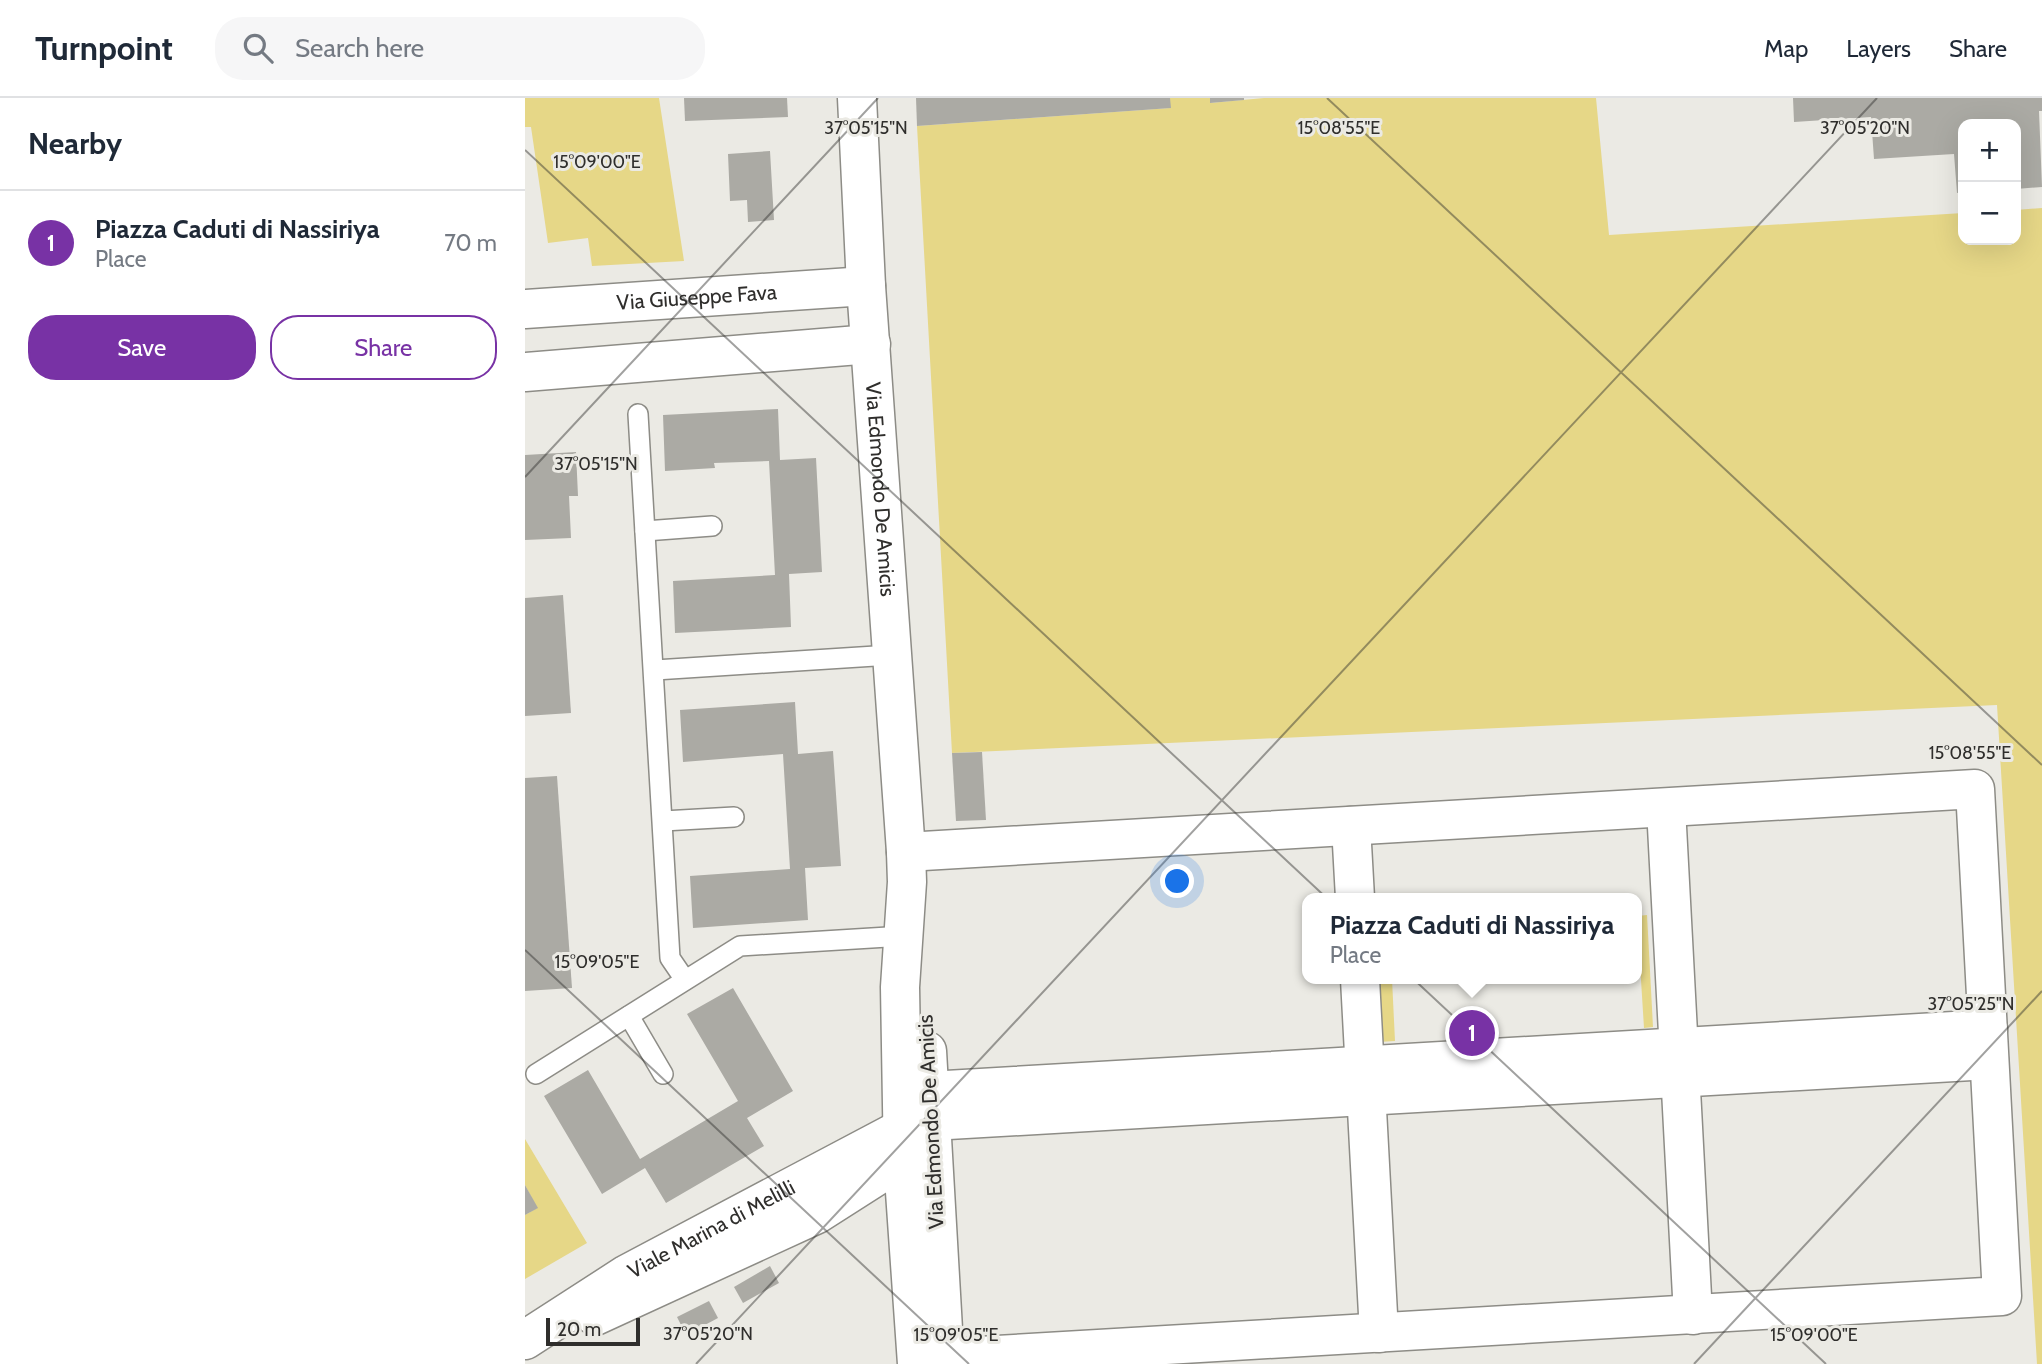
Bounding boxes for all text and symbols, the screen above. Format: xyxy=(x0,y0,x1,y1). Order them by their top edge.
search box xyxy=(215,17,705,80)
text: Turnpoint xyxy=(35,28,173,68)
icon: search xyxy=(239,29,277,67)
text: Search here xyxy=(295,32,424,64)
text: Map xyxy=(1764,34,1808,63)
text: Layers xyxy=(1846,34,1911,63)
text: Share xyxy=(1949,34,2007,63)
text: 37°05'15"N xyxy=(824,117,908,139)
text: 15°08'55"E xyxy=(1298,117,1380,139)
text: 37°05'20"N xyxy=(1820,117,1910,139)
map controls xyxy=(1958,119,2021,245)
button: + xyxy=(1958,119,2021,182)
text: Nearby xyxy=(28,125,122,162)
text: 15°09'00"E xyxy=(553,151,641,173)
button: − xyxy=(1958,182,2021,245)
text: Piazza Caduti di Nassiriya xyxy=(95,213,380,245)
text: 1 xyxy=(47,229,55,257)
text: 70 m xyxy=(444,229,497,257)
text: Place xyxy=(95,245,147,273)
street label: Via Giuseppe Fava xyxy=(616,279,778,315)
button: Save xyxy=(28,315,256,380)
button: Share xyxy=(270,315,497,380)
street label: Via Edmondo De Amicis xyxy=(861,381,901,598)
text: 37°05'15"N xyxy=(554,453,638,475)
text: 15°08'55"E xyxy=(1929,742,2011,764)
your location xyxy=(1160,864,1194,898)
popup xyxy=(1302,893,1642,984)
text: Piazza Caduti di Nassiriya xyxy=(1330,909,1614,941)
text: Place xyxy=(1330,941,1381,969)
text: 15°09'05"E xyxy=(555,951,639,973)
text: 37°05'25"N xyxy=(1927,993,2015,1015)
pin: 1 xyxy=(1449,1007,1495,1059)
street label: Via Edmondo De Amicis xyxy=(912,1014,949,1230)
street label: Viale Marina di Melilli xyxy=(623,1174,799,1283)
scale bar xyxy=(546,1315,641,1347)
text: 20 m xyxy=(557,1318,601,1341)
text: 37°05'20"N xyxy=(663,1323,753,1345)
text: 15°09'05"E xyxy=(914,1324,998,1346)
text: 15°09'00"E xyxy=(1770,1324,1858,1346)

